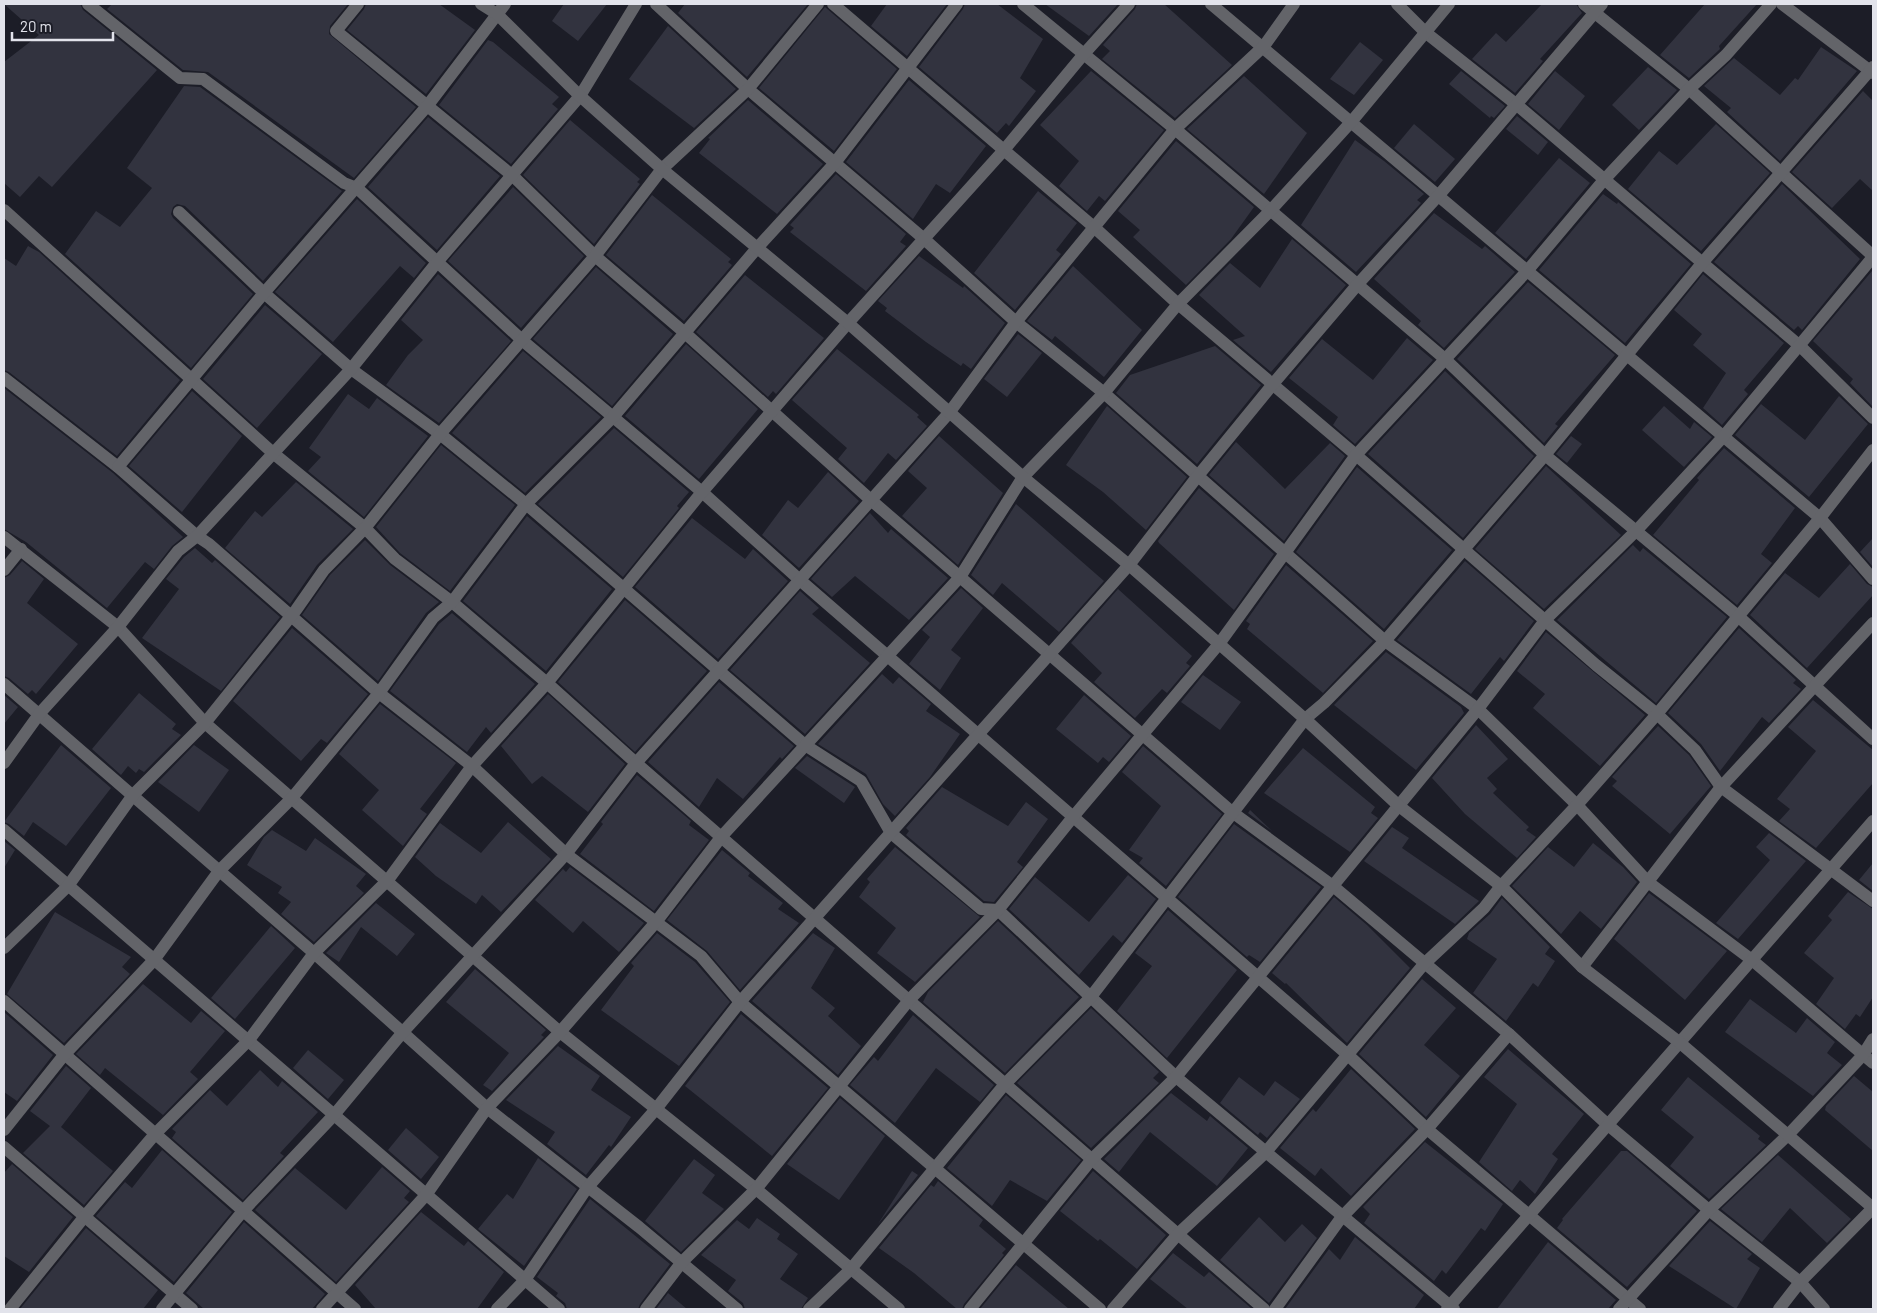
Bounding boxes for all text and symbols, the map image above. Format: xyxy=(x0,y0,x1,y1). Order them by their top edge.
scale bar xyxy=(12,10,114,42)
text: 20 m xyxy=(20,17,52,35)

